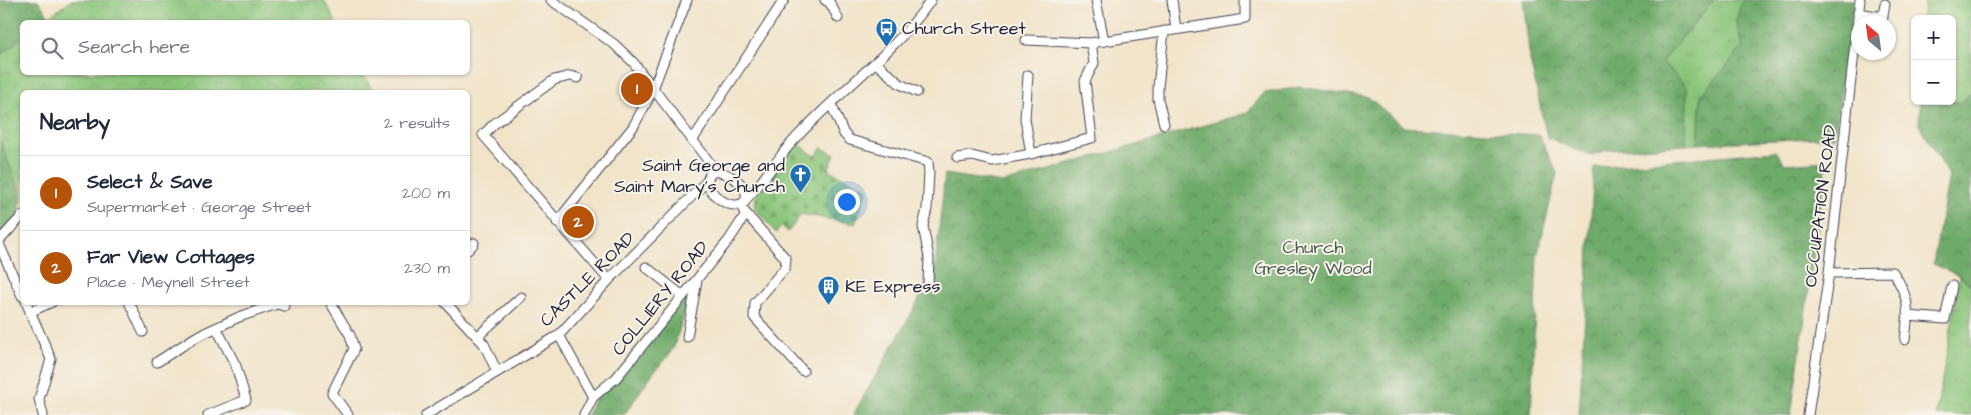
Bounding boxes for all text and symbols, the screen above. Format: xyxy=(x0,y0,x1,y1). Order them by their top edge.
north arrow xyxy=(1851,15,1896,60)
map controls xyxy=(1911,15,1956,105)
button: + xyxy=(1911,15,1956,60)
bus stop icon: Church Street xyxy=(874,16,898,47)
place label: Church Street xyxy=(902,16,1026,41)
search box xyxy=(20,20,470,75)
icon: search xyxy=(38,34,66,62)
text: Search here xyxy=(78,34,190,61)
button: − xyxy=(1911,60,1956,105)
pin: 1 xyxy=(621,70,653,108)
text: Nearby xyxy=(40,108,110,137)
text: 2 results xyxy=(384,112,450,134)
street label: OCCUPATION ROAD xyxy=(1798,123,1843,289)
place label: Saint George and Saint Mary's Church xyxy=(614,153,785,200)
church icon: Saint George and Saint Mary's Church xyxy=(789,163,813,194)
text: Select & Save xyxy=(87,169,212,196)
text: 1 xyxy=(55,182,57,204)
text: 200 m xyxy=(402,182,450,204)
your location xyxy=(834,189,860,215)
text: Supermarket · George Street xyxy=(87,196,311,218)
pin: 2 xyxy=(562,203,594,241)
street label: CASTLE ROAD xyxy=(534,226,641,333)
street label: COLLIERY ROAD xyxy=(606,235,715,361)
park label: Church Gresley Wood xyxy=(1254,235,1372,282)
text: Far View Cottages xyxy=(87,244,255,271)
text: 2 xyxy=(51,257,61,279)
text: 230 m xyxy=(404,257,450,279)
text: Place · Meynell Street xyxy=(87,271,250,293)
building icon: KE Express xyxy=(817,274,841,305)
place label: KE Express xyxy=(845,274,941,299)

